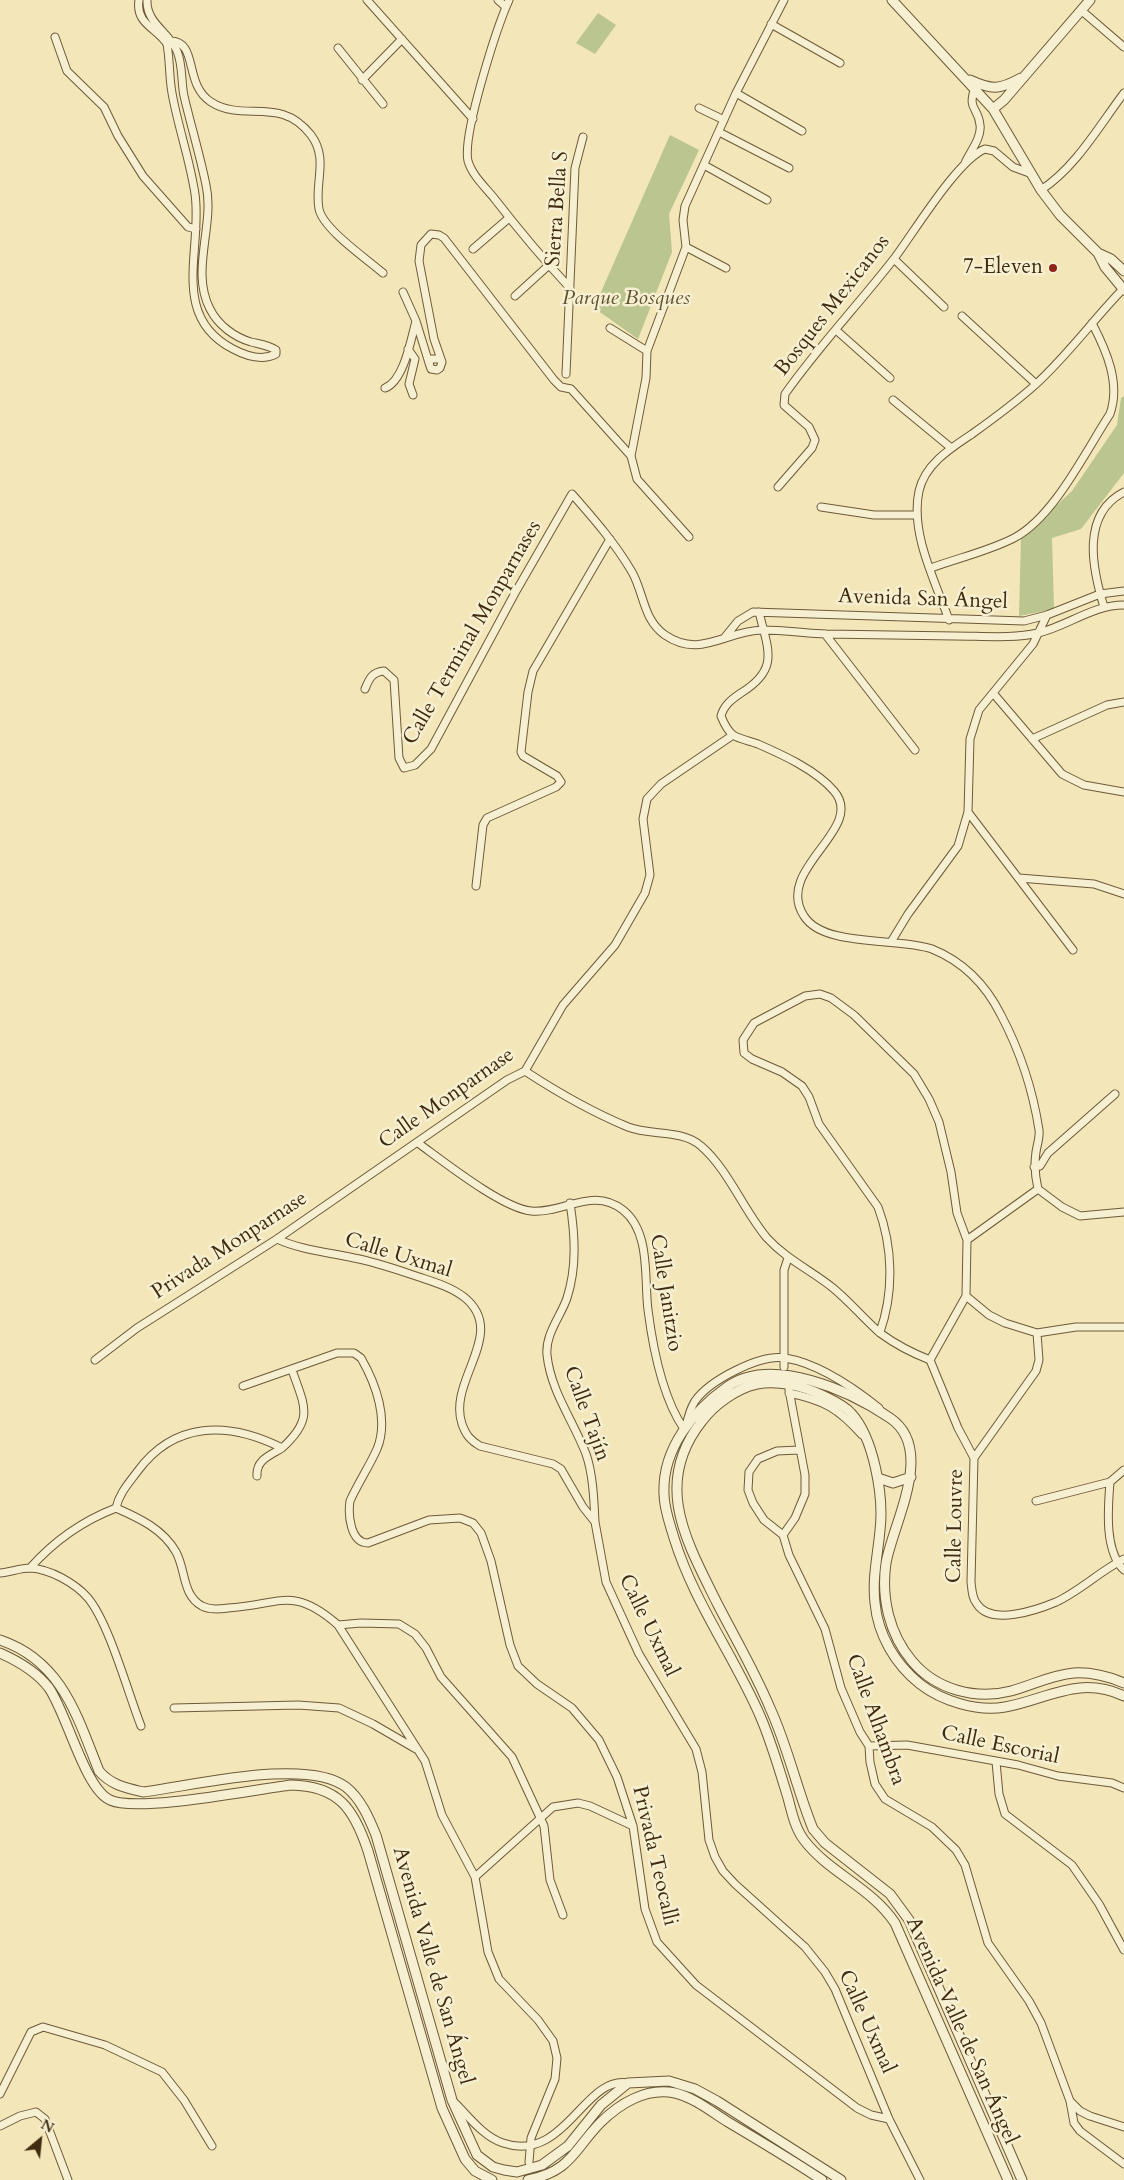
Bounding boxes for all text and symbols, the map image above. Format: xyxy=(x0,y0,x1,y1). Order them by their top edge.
street label: Sierra Bella S xyxy=(541,150,575,268)
street label: Bosques Mexicanos xyxy=(770,230,896,382)
place label: 7-Eleven xyxy=(963,255,1043,281)
marker: 7-Eleven xyxy=(1047,262,1059,274)
park label: Parque Bosques xyxy=(562,286,690,312)
street label: Calle Terminal Monparnases xyxy=(398,516,548,750)
street label: Avenida San Ángel xyxy=(838,584,1008,616)
street label: Calle Monparnase xyxy=(374,1043,520,1155)
street label: Privada Monparnase xyxy=(148,1186,312,1306)
street label: Calle Uxmal xyxy=(341,1228,455,1284)
street label: Calle Janitzio xyxy=(643,1233,687,1353)
street label: Calle Tajín xyxy=(557,1363,615,1465)
street label: Calle Louvre xyxy=(942,1469,970,1583)
street label: Calle Uxmal xyxy=(612,1571,684,1681)
street label: Calle Alhambra xyxy=(840,1651,910,1789)
street label: Calle Escorial xyxy=(939,1721,1061,1771)
street label: Privada Teocalli xyxy=(626,1783,682,1929)
street label: Avenida Valle de San Ángel xyxy=(386,1844,478,2088)
street label: Avenida Valle de San Ángel xyxy=(899,1913,1023,2149)
street label: Calle Uxmal xyxy=(832,1966,900,2078)
north arrow xyxy=(15,2115,65,2165)
text: N xyxy=(37,2115,57,2138)

